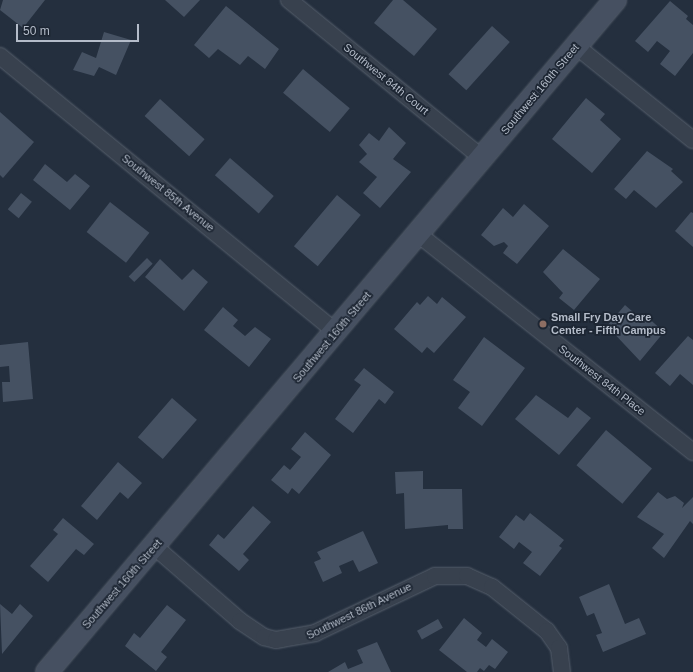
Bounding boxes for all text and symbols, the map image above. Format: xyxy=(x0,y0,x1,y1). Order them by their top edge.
scale bar xyxy=(18,16,141,42)
text: 50 m xyxy=(23,24,50,38)
street label: Southwest 84th Court xyxy=(341,41,431,117)
street label: Southwest 160th Street xyxy=(498,41,582,137)
street label: Southwest 85th Avenue xyxy=(119,151,217,235)
street label: Southwest 160th Street xyxy=(290,289,374,385)
place label: Small Fry Day Care Center - Fifth Campus xyxy=(551,311,666,337)
marker: Small Fry Day Care Center - Fifth Campus xyxy=(538,319,548,329)
street label: Southwest 84th Place xyxy=(556,342,648,418)
street label: Southwest 160th Street xyxy=(80,537,164,631)
street label: Southwest 86th Avenue xyxy=(304,580,414,642)

